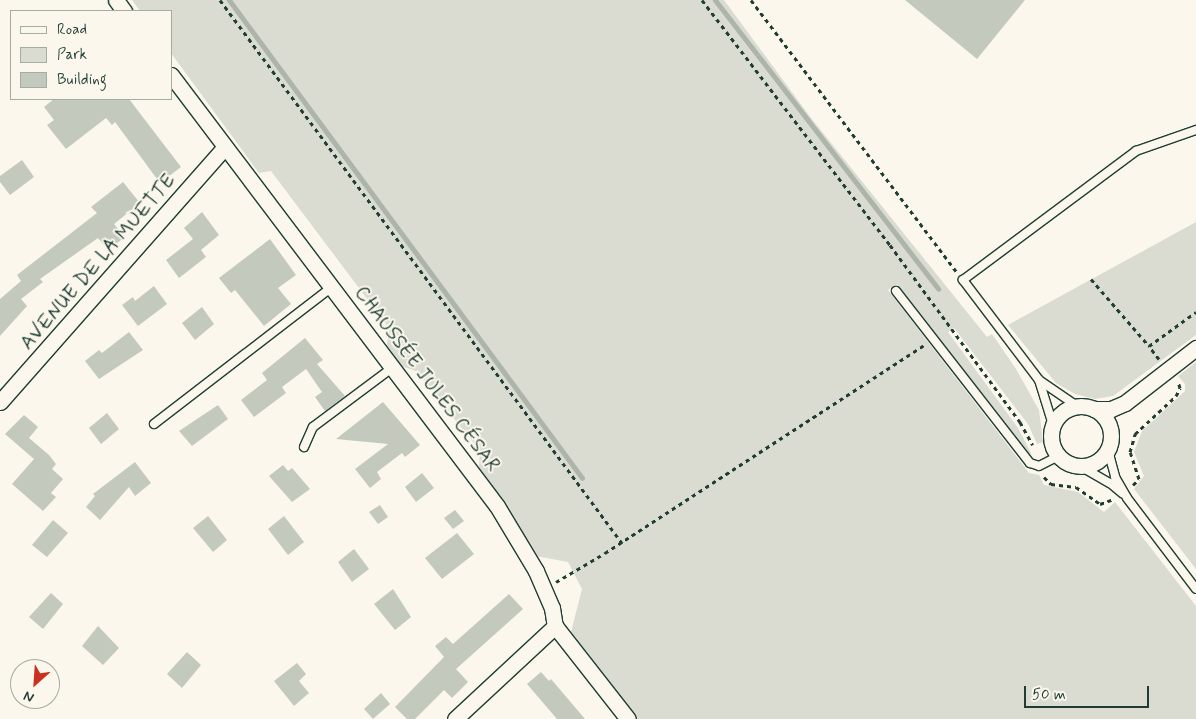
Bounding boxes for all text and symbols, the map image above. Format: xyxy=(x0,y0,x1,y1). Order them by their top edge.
legend xyxy=(10,10,172,100)
text: Road xyxy=(57,20,87,40)
text: Park xyxy=(57,45,87,65)
text: Building xyxy=(57,70,107,90)
street label: AVENUE DE LA MUETTE xyxy=(14,168,182,356)
street label: CHAUSSÉE JULES CÉSAR xyxy=(348,280,506,478)
north arrow xyxy=(10,659,60,709)
scale bar xyxy=(1026,676,1151,708)
text: 50 m xyxy=(1032,685,1066,705)
text: N xyxy=(21,686,37,707)

